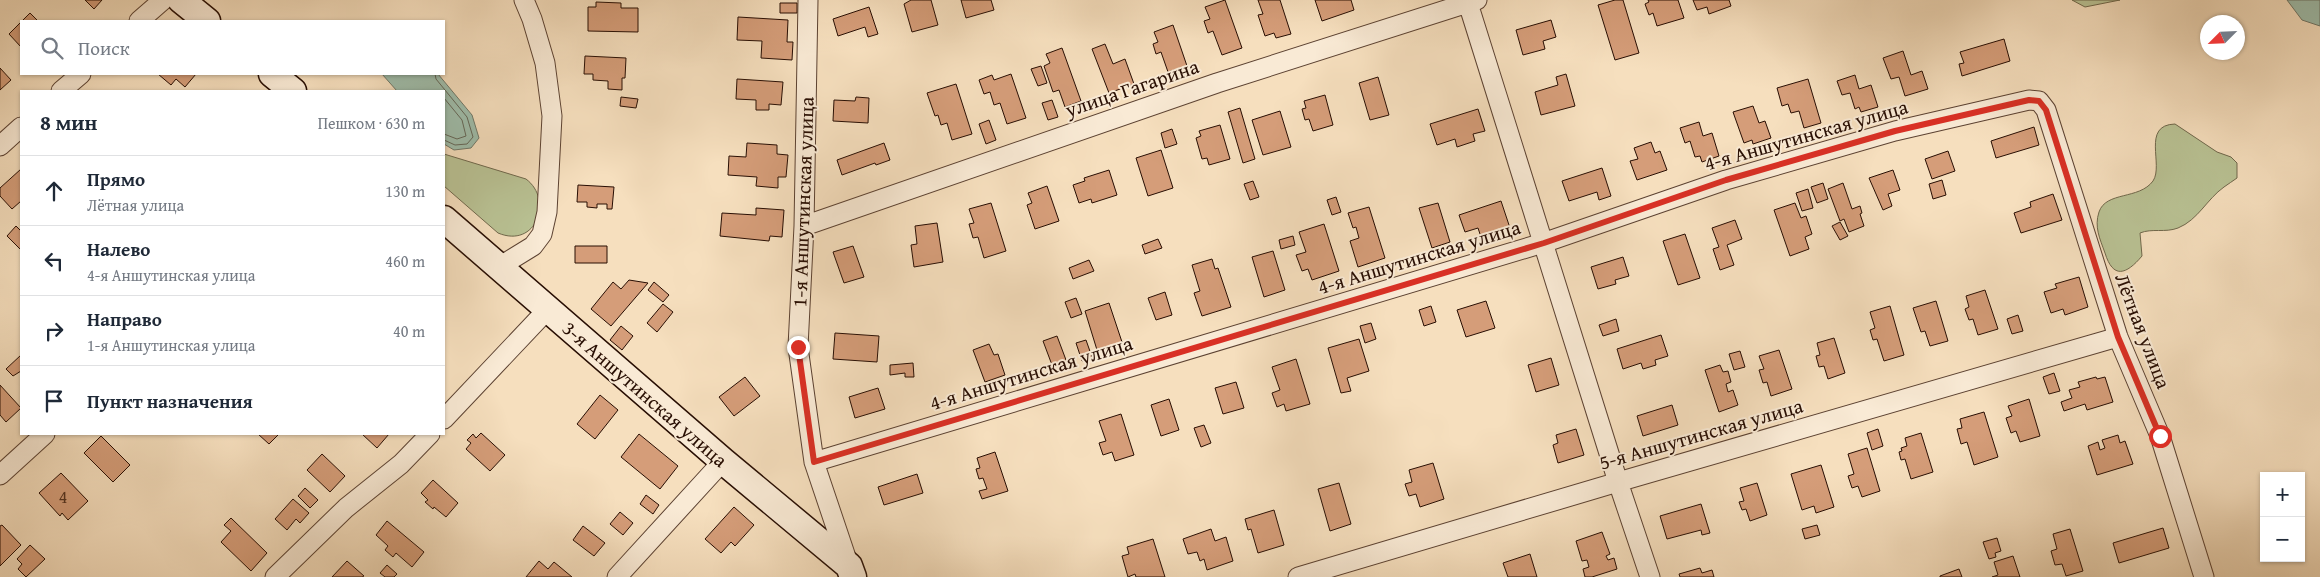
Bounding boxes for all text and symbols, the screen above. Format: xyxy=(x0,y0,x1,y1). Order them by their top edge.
north arrow xyxy=(2200,15,2245,60)
search box xyxy=(20,20,445,75)
icon: search xyxy=(38,34,66,62)
text: Поиск xyxy=(78,34,130,62)
street label: улица Гагарина xyxy=(1060,51,1203,124)
street label: 4-я Аншутинская улица xyxy=(1701,91,1912,177)
street label: 1-я Аншутинская улица xyxy=(784,96,821,308)
text: 8 мин xyxy=(40,107,97,138)
text: Пешком · 630 m xyxy=(318,111,425,135)
text: Прямо xyxy=(87,165,145,193)
icon: ahead xyxy=(40,177,68,205)
text: 130 m xyxy=(385,179,425,203)
text: Лётная улица xyxy=(87,193,184,217)
street label: 4-я Аншутинская улица xyxy=(1314,212,1524,301)
text: Налево xyxy=(87,235,150,263)
icon: left xyxy=(40,247,68,275)
text: 460 m xyxy=(385,249,425,273)
text: 4-я Аншутинская улица xyxy=(87,263,255,287)
street label: Лётная улица xyxy=(2108,269,2179,393)
text: Направо xyxy=(87,305,162,333)
street label: 3-я Аншутинская улица xyxy=(556,314,735,474)
icon: right xyxy=(40,317,68,345)
text: 40 m xyxy=(393,319,425,343)
street label: 4-я Аншутинская улица xyxy=(926,328,1136,417)
text: 1-я Аншутинская улица xyxy=(87,333,255,357)
route end xyxy=(787,336,810,359)
icon: arrive xyxy=(40,387,68,415)
text: Пункт назначения xyxy=(87,387,253,415)
street label: 5-я Аншутинская улица xyxy=(1596,390,1807,476)
route start xyxy=(2149,425,2172,448)
map controls xyxy=(2260,472,2305,562)
button: + xyxy=(2260,472,2305,517)
house number: 4 xyxy=(59,483,67,510)
button: − xyxy=(2260,517,2305,562)

